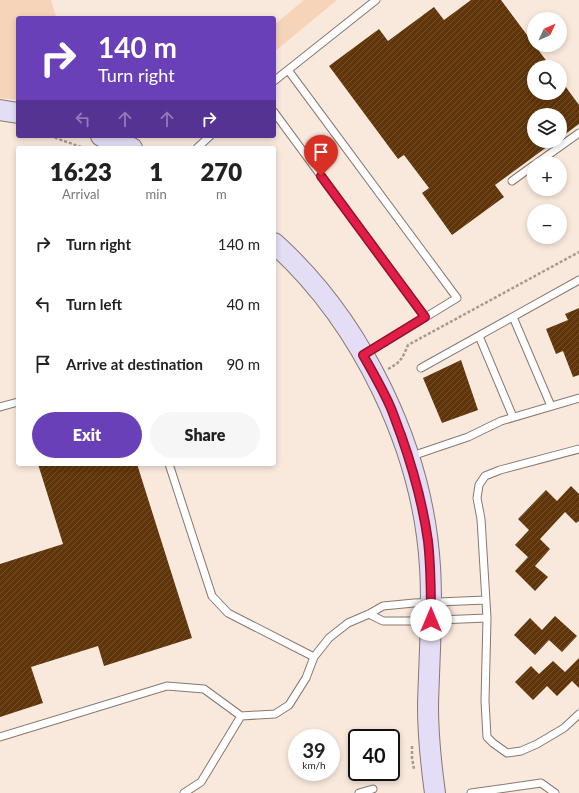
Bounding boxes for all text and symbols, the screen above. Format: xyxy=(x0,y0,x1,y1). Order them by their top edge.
north arrow xyxy=(527,12,567,52)
map controls xyxy=(527,12,567,244)
text: 140 m xyxy=(98,30,177,64)
icon: right xyxy=(32,32,84,84)
button: search xyxy=(527,60,567,100)
text: Turn right xyxy=(98,64,175,86)
icon: left xyxy=(72,108,94,130)
icon: ahead xyxy=(114,108,136,130)
icon: ahead xyxy=(156,108,178,130)
icon: right xyxy=(198,108,220,130)
button: layers xyxy=(527,108,567,148)
pin xyxy=(304,135,338,176)
icon: arrive xyxy=(310,141,332,163)
button: + xyxy=(527,156,567,196)
text: 16:23 xyxy=(50,157,112,186)
text: 1 xyxy=(149,157,163,186)
text: 270 xyxy=(200,157,242,186)
text: Arrival xyxy=(62,186,100,202)
text: min xyxy=(146,186,167,202)
text: m xyxy=(216,186,227,202)
button: − xyxy=(527,204,567,244)
icon: right xyxy=(32,233,54,255)
text: Turn right xyxy=(66,235,131,253)
text: 140 m xyxy=(218,235,260,253)
icon: left xyxy=(32,293,54,315)
text: Turn left xyxy=(66,295,122,313)
text: 40 m xyxy=(226,295,260,313)
icon: arrive xyxy=(32,353,54,375)
text: Arrive at destination xyxy=(66,355,203,373)
text: 90 m xyxy=(226,355,260,373)
button: Exit xyxy=(32,412,142,458)
button: Share xyxy=(150,412,260,458)
position arrow xyxy=(410,599,452,641)
speed limit sign: 40 xyxy=(348,729,400,781)
text: 39 xyxy=(302,738,326,762)
text: km/h xyxy=(302,759,326,771)

